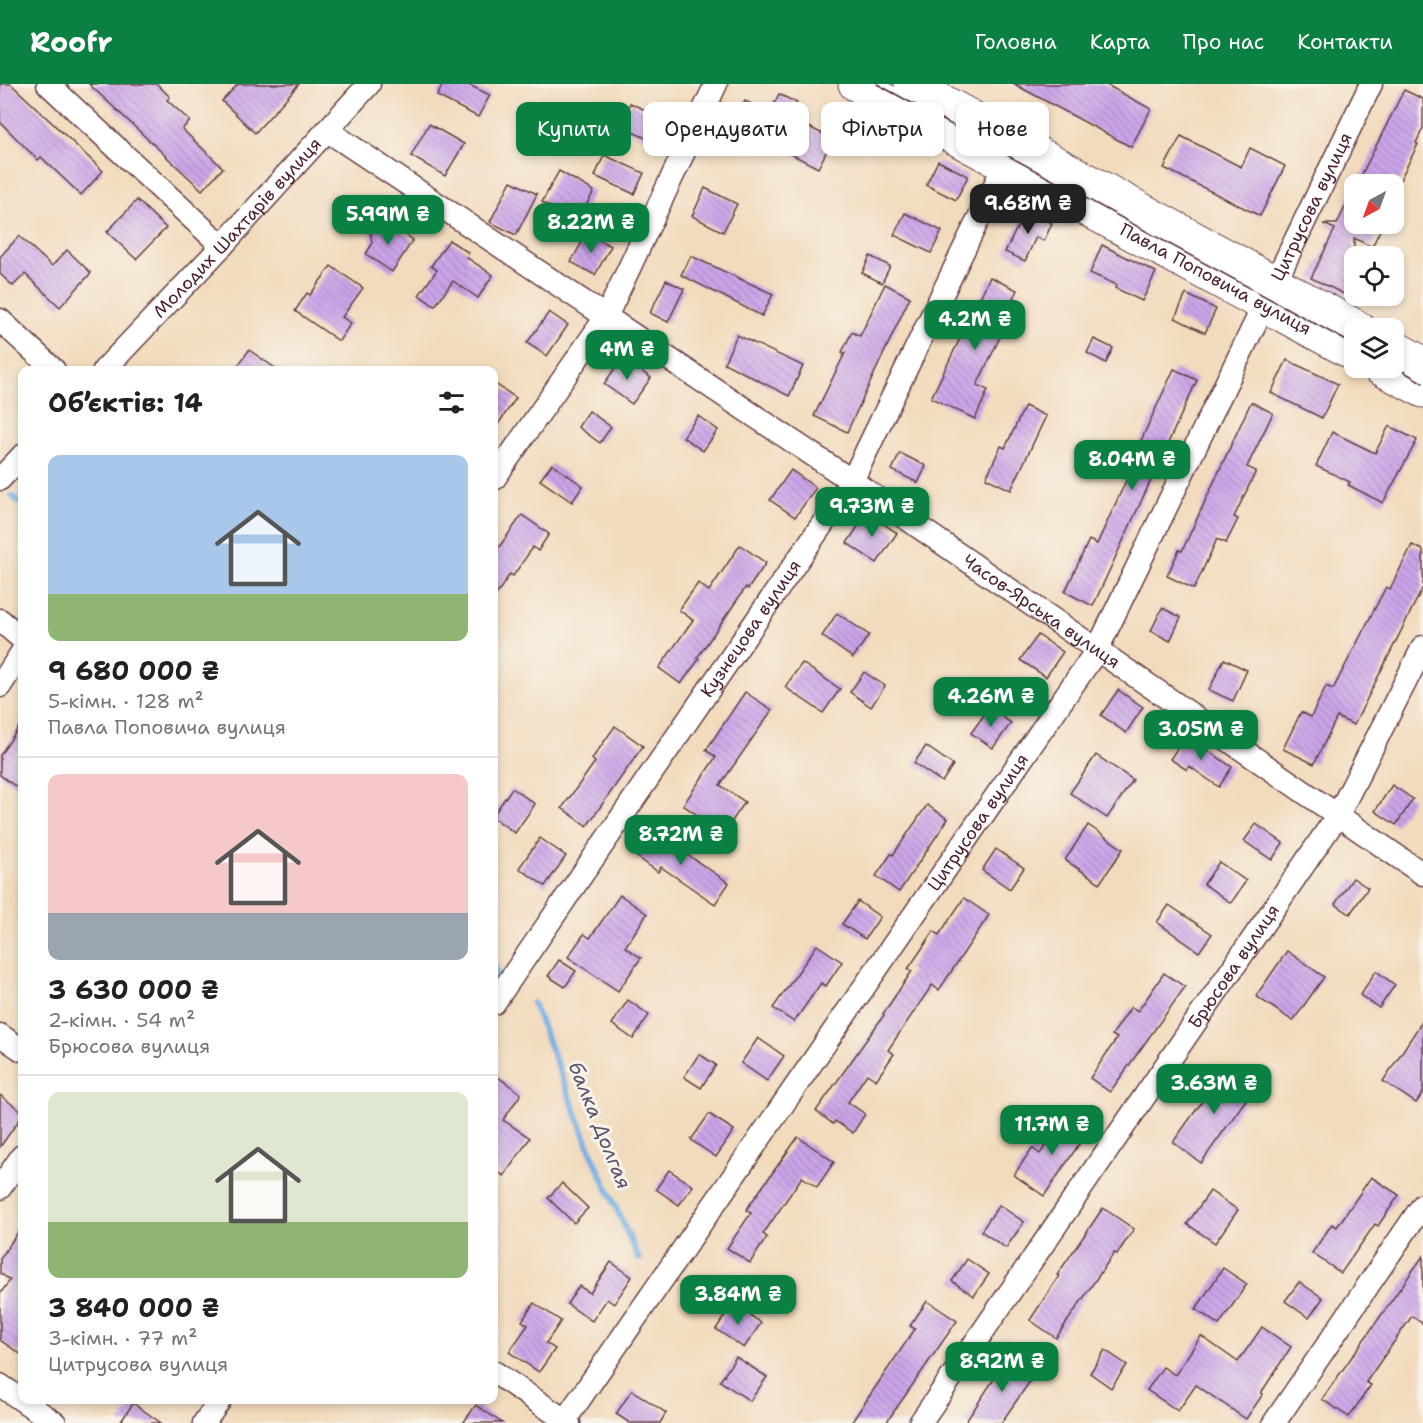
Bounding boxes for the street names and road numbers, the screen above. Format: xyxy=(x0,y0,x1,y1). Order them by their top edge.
street label: Цитрусова вулиця xyxy=(1265,128,1358,285)
street label: Молодих Шахтарів вулиця xyxy=(148,132,327,323)
street label: Павла Поповича вулиця xyxy=(1116,218,1316,341)
street label: Часов-Ярська вулиця xyxy=(958,549,1125,674)
street label: Кузнецова вулиця xyxy=(695,555,807,702)
street label: Цитрусова вулиця xyxy=(922,749,1034,896)
street label: Брюсова вулиця xyxy=(1183,900,1285,1033)

